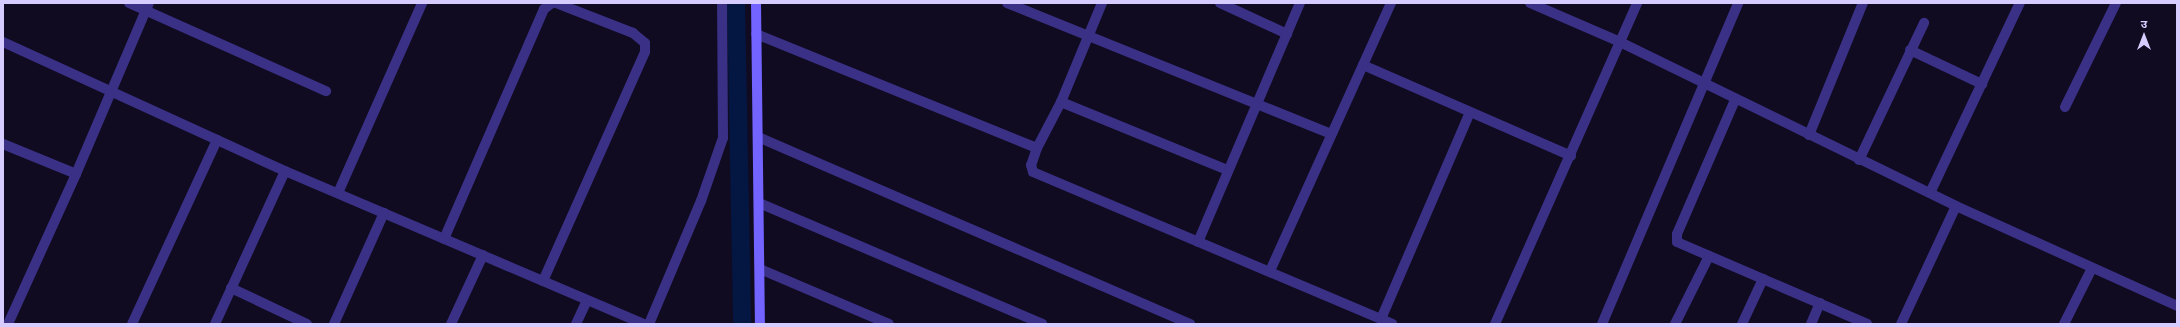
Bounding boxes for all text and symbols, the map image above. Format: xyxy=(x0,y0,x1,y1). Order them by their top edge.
north arrow xyxy=(2124,16,2164,56)
text: उ xyxy=(2141,16,2147,32)

